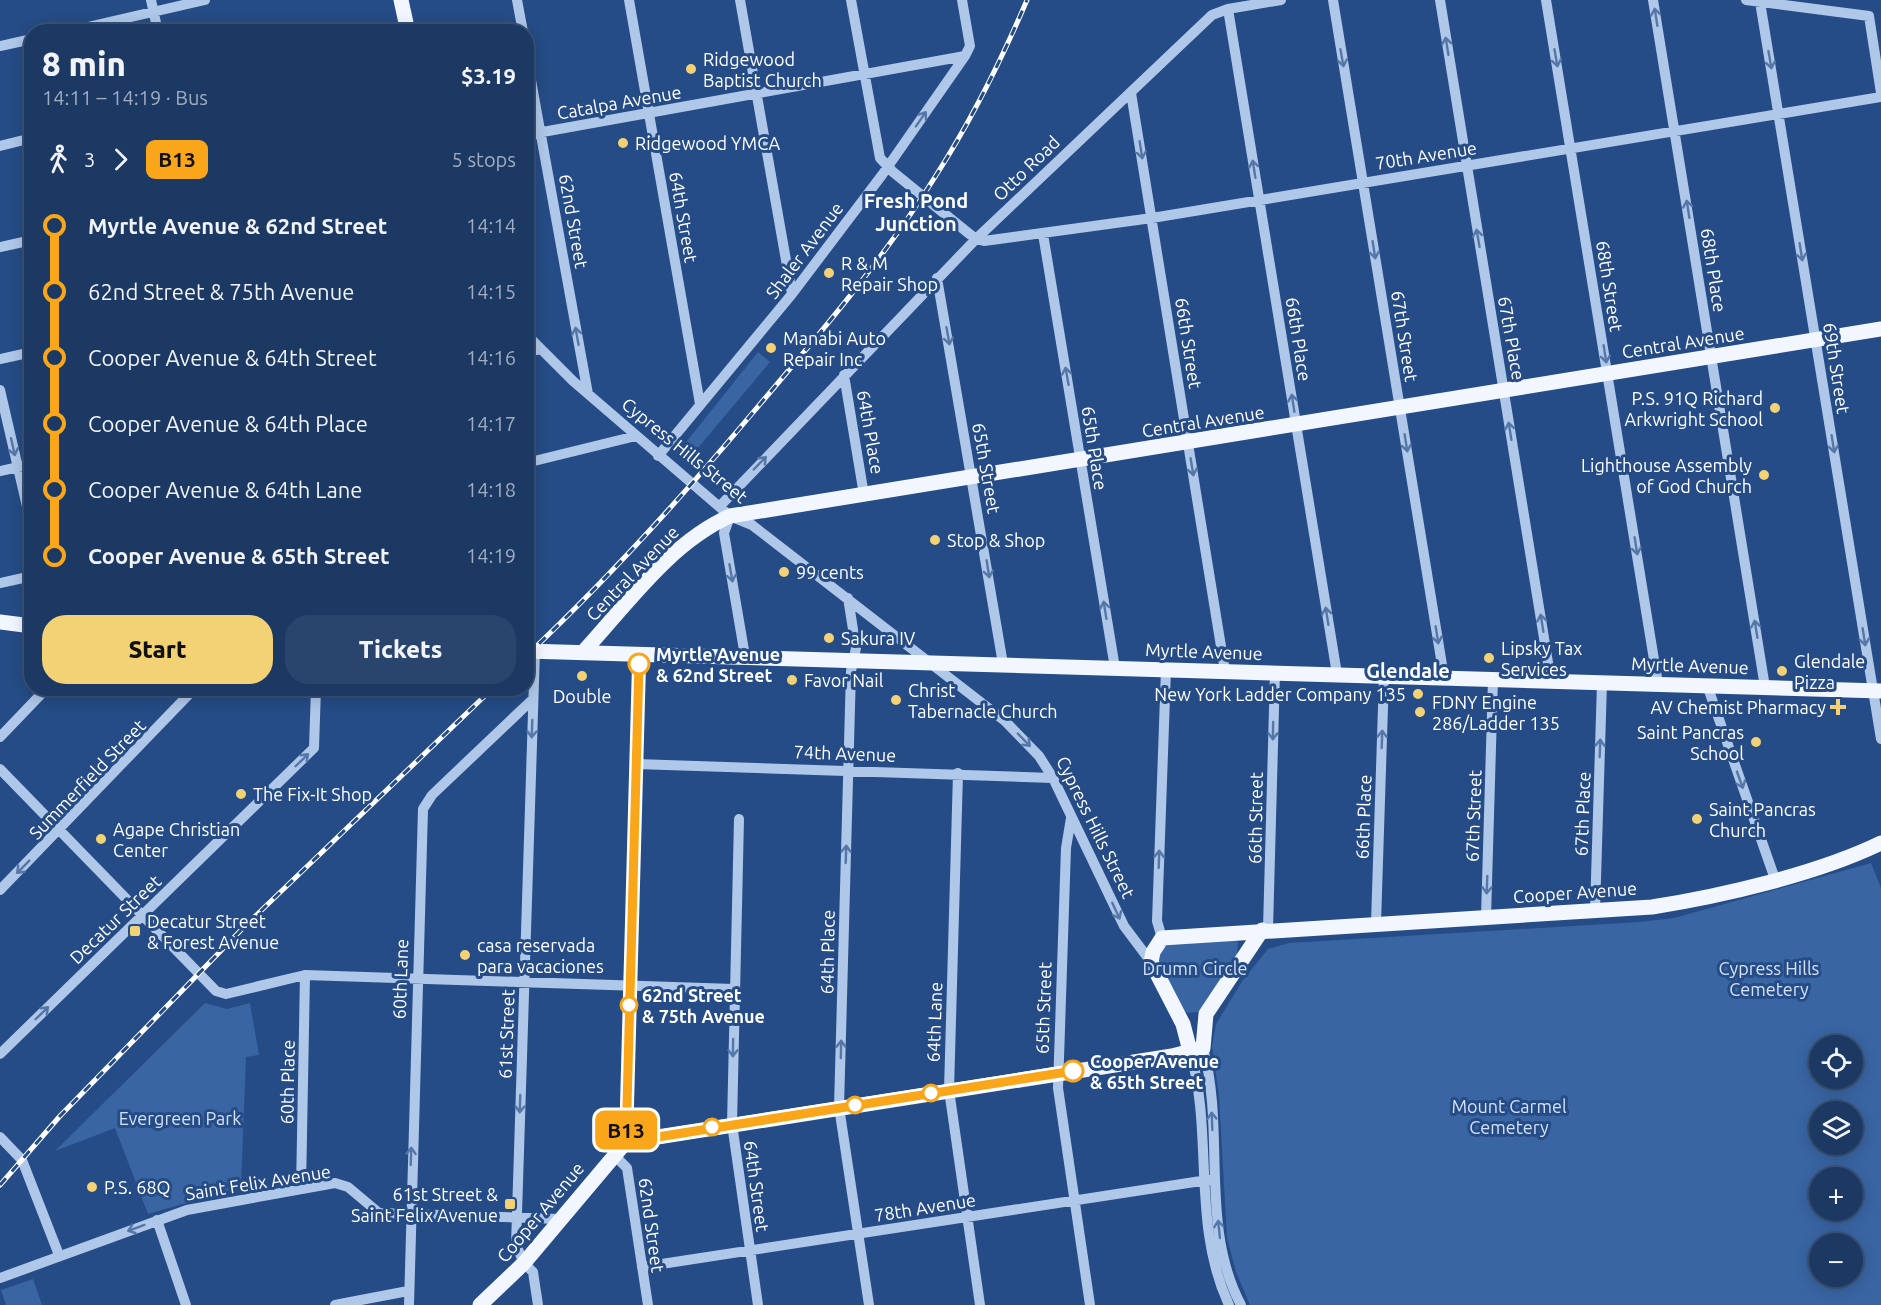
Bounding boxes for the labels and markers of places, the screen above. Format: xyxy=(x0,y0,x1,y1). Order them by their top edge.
place label: Ridgewood Baptist Church xyxy=(703,49,822,90)
marker: Ridgewood Baptist Church xyxy=(684,62,698,76)
place label: Ridgewood YMCA xyxy=(635,133,781,153)
marker: Ridgewood YMCA xyxy=(616,136,630,150)
place label: R & M Repair Shop xyxy=(841,253,938,294)
marker: R & M Repair Shop xyxy=(822,266,836,280)
place label: Manabi Auto Repair Inc xyxy=(783,328,886,369)
marker: Manabi Auto Repair Inc xyxy=(764,341,778,355)
place label: P.S. 91Q Richard Arkwright School xyxy=(1625,388,1763,429)
marker: P.S. 91Q Richard Arkwright School xyxy=(1768,401,1782,415)
place label: Lighthouse Assembly of God Church xyxy=(1581,455,1752,496)
marker: Lighthouse Assembly of God Church xyxy=(1757,468,1771,482)
place label: Stop & Shop xyxy=(947,530,1045,550)
marker: Stop & Shop xyxy=(928,533,942,547)
place label: 99 cents xyxy=(796,562,864,582)
marker: 99 cents xyxy=(777,565,791,579)
place label: Sakura IV xyxy=(841,628,916,648)
marker: Sakura IV xyxy=(822,631,836,645)
place label: Lipsky Tax Services xyxy=(1501,638,1582,679)
place label: Myrtle Avenue & 62nd Street xyxy=(656,644,780,685)
marker: Lipsky Tax Services xyxy=(1482,651,1496,665)
place label: Glendale Pizza xyxy=(1794,651,1865,692)
marker: Myrtle Avenue & 62nd Street xyxy=(628,653,650,675)
marker: Glendale Pizza xyxy=(1775,664,1789,678)
marker: Double xyxy=(575,669,589,683)
place label: Favor Nail xyxy=(804,670,884,690)
marker: Favor Nail xyxy=(785,673,799,687)
place label: Christ Tabernacle Church xyxy=(908,680,1058,721)
place label: New York Ladder Company 135 xyxy=(1154,684,1406,704)
place label: Double xyxy=(553,686,611,706)
marker: New York Ladder Company 135 xyxy=(1411,687,1425,701)
place label: FDNY Engine 286/Ladder 135 xyxy=(1432,692,1560,733)
marker: Christ Tabernacle Church xyxy=(889,693,903,707)
place label: AV Chemist Pharmacy xyxy=(1650,697,1826,717)
marker: AV Chemist Pharmacy xyxy=(1831,700,1845,714)
marker: FDNY Engine 286/Ladder 135 xyxy=(1413,705,1427,719)
place label: Saint Pancras School xyxy=(1637,722,1744,763)
marker: Saint Pancras School xyxy=(1749,735,1763,749)
place label: The Fix-It Shop xyxy=(253,784,372,804)
marker: The Fix-It Shop xyxy=(234,787,248,801)
place label: Saint Pancras Church xyxy=(1709,799,1816,840)
marker: Saint Pancras Church xyxy=(1690,812,1704,826)
place label: Agape Christian Center xyxy=(113,819,240,860)
marker: Agape Christian Center xyxy=(94,832,108,846)
place label: Decatur Street & Forest Avenue xyxy=(147,911,279,952)
marker: Decatur Street & Forest Avenue xyxy=(128,924,142,938)
place label: casa reservada para vacaciones xyxy=(477,935,604,976)
marker: casa reservada para vacaciones xyxy=(458,948,472,962)
place label: 62nd Street & 75th Avenue xyxy=(642,985,765,1026)
marker: 62nd Street & 75th Avenue xyxy=(620,996,638,1014)
place label: Cooper Avenue & 65th Street xyxy=(1090,1051,1219,1092)
marker: Cooper Avenue & 65th Street xyxy=(1062,1060,1084,1082)
unlabelled marker xyxy=(922,1084,940,1102)
unlabelled marker xyxy=(846,1096,864,1114)
unlabelled marker xyxy=(703,1118,721,1136)
place label: P.S. 68Q xyxy=(104,1177,171,1198)
marker: P.S. 68Q xyxy=(85,1180,99,1194)
place label: 61st Street & Saint Felix Avenue xyxy=(351,1184,498,1225)
marker: 61st Street & Saint Felix Avenue xyxy=(503,1197,517,1211)

